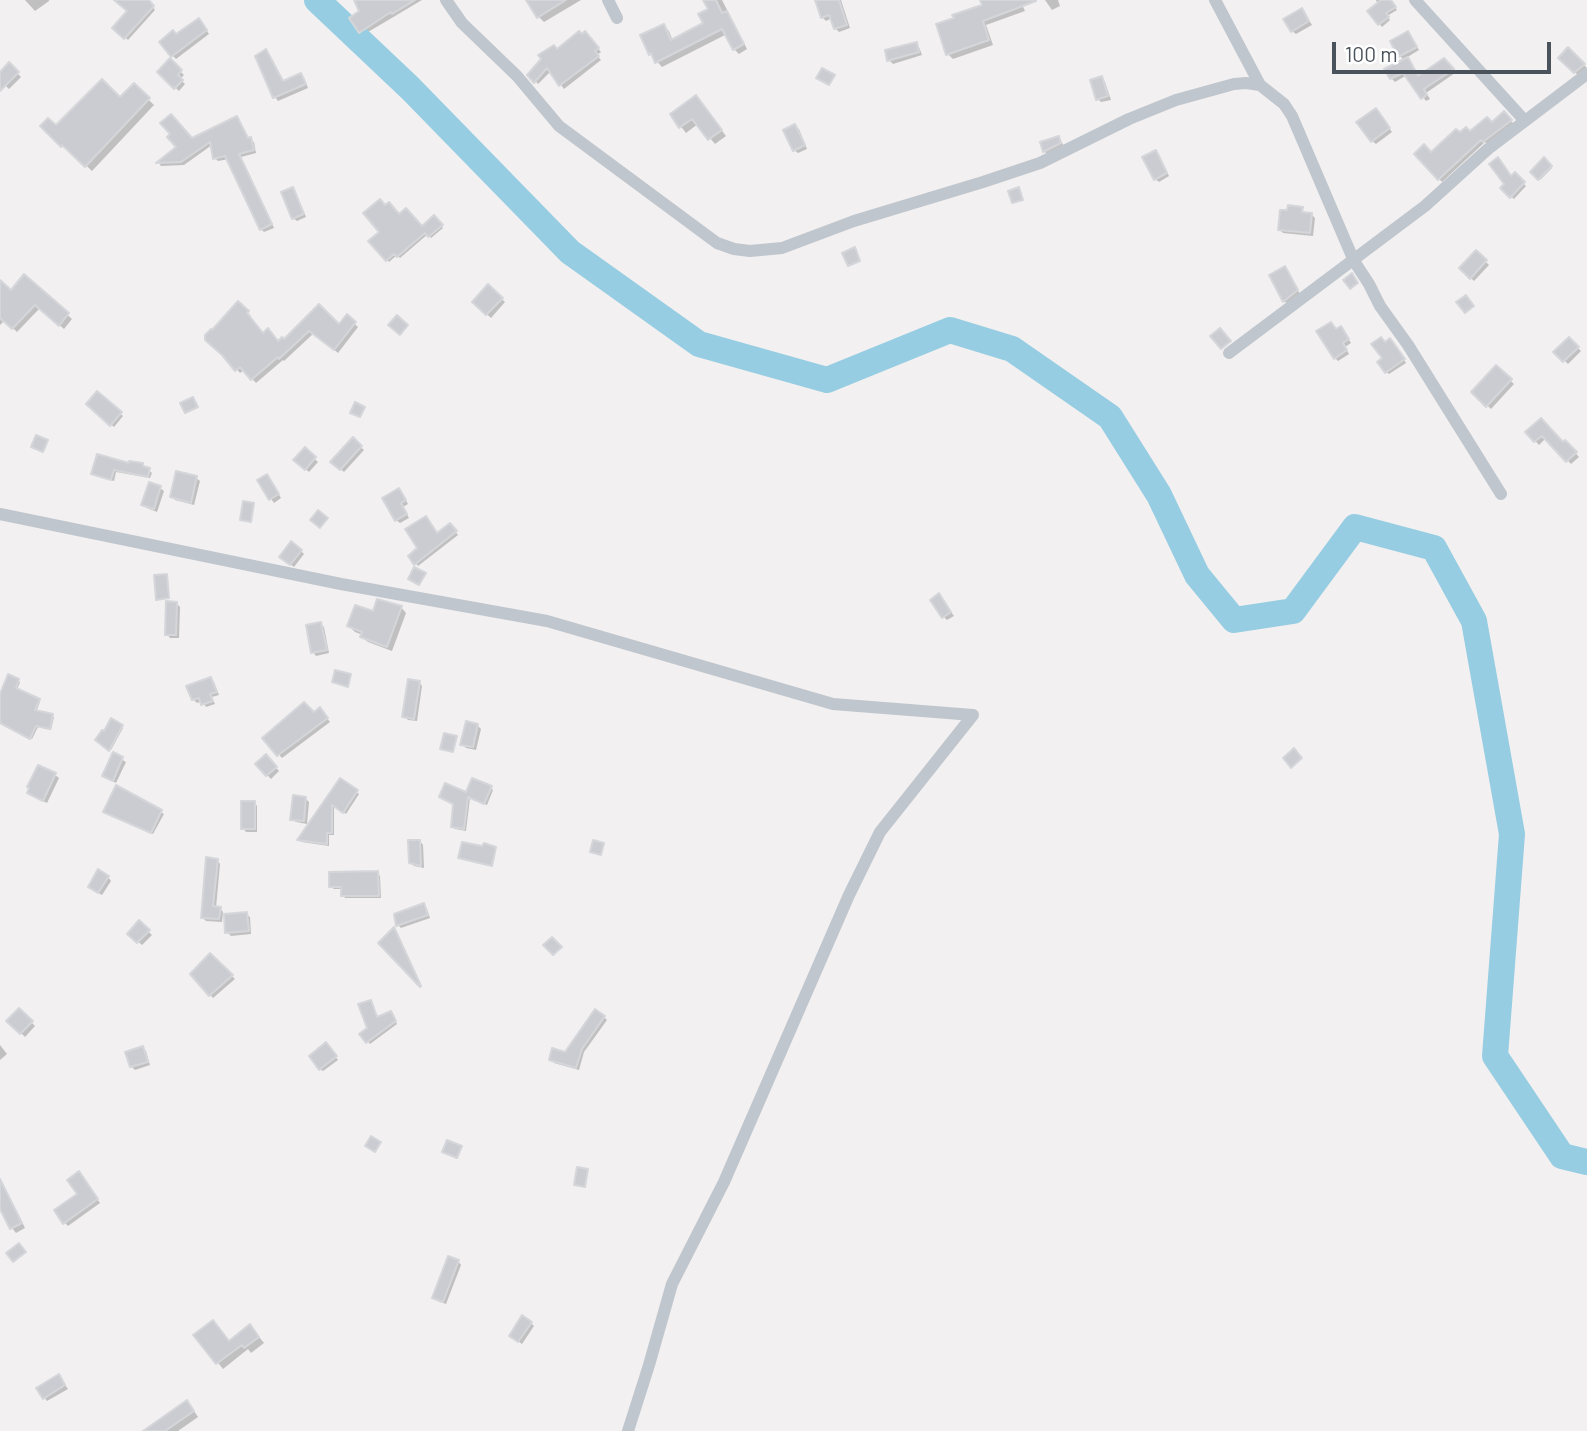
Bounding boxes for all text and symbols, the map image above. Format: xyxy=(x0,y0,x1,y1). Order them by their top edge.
scale bar xyxy=(1335,28,1554,72)
text: 100 m xyxy=(1345,41,1398,66)

